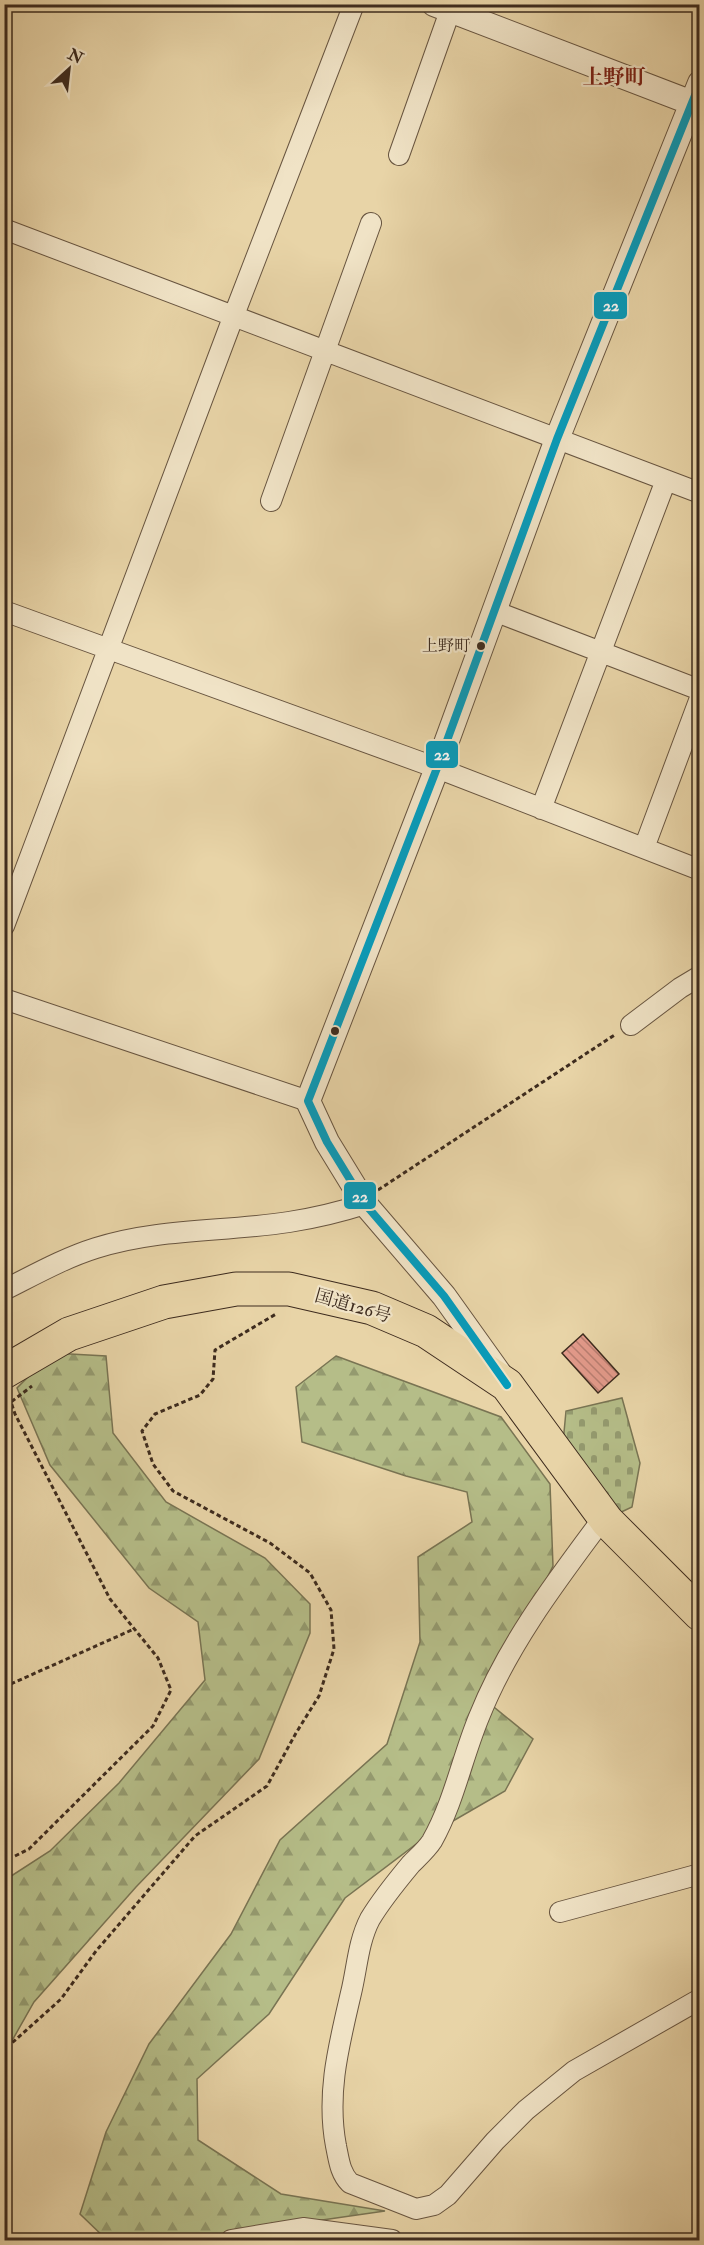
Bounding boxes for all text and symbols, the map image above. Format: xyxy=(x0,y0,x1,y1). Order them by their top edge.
north arrow xyxy=(39,39,99,99)
text: N xyxy=(64,44,87,69)
district label: 上野町 xyxy=(583,64,646,91)
line badge: 22 xyxy=(593,291,628,320)
text: 22 xyxy=(603,296,619,316)
place label: 上野町 xyxy=(422,636,470,656)
marker: 上野町 xyxy=(475,640,487,652)
line badge: 22 xyxy=(425,740,459,769)
text: 22 xyxy=(434,745,450,765)
unlabelled marker xyxy=(329,1025,341,1037)
line badge: 22 xyxy=(343,1181,377,1210)
text: 22 xyxy=(352,1187,368,1207)
street label: 国道126号 xyxy=(312,1284,394,1328)

